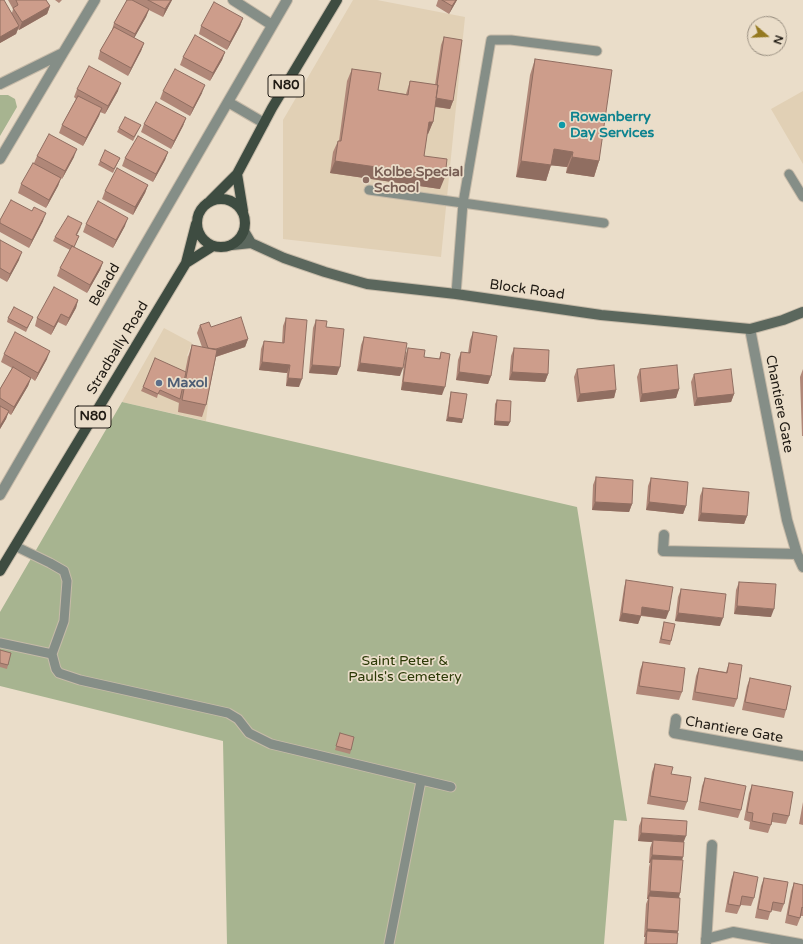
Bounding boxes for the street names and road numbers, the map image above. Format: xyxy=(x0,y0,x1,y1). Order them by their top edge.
road number: N80 xyxy=(268,75,304,97)
street label: Beladd xyxy=(86,261,124,309)
street label: Block Road xyxy=(488,276,566,304)
street label: Stradbally Road xyxy=(84,298,152,398)
street label: Chantiere Gate xyxy=(761,354,797,454)
road number: N80 xyxy=(75,406,111,428)
street label: Chantiere Gate xyxy=(684,713,784,747)

